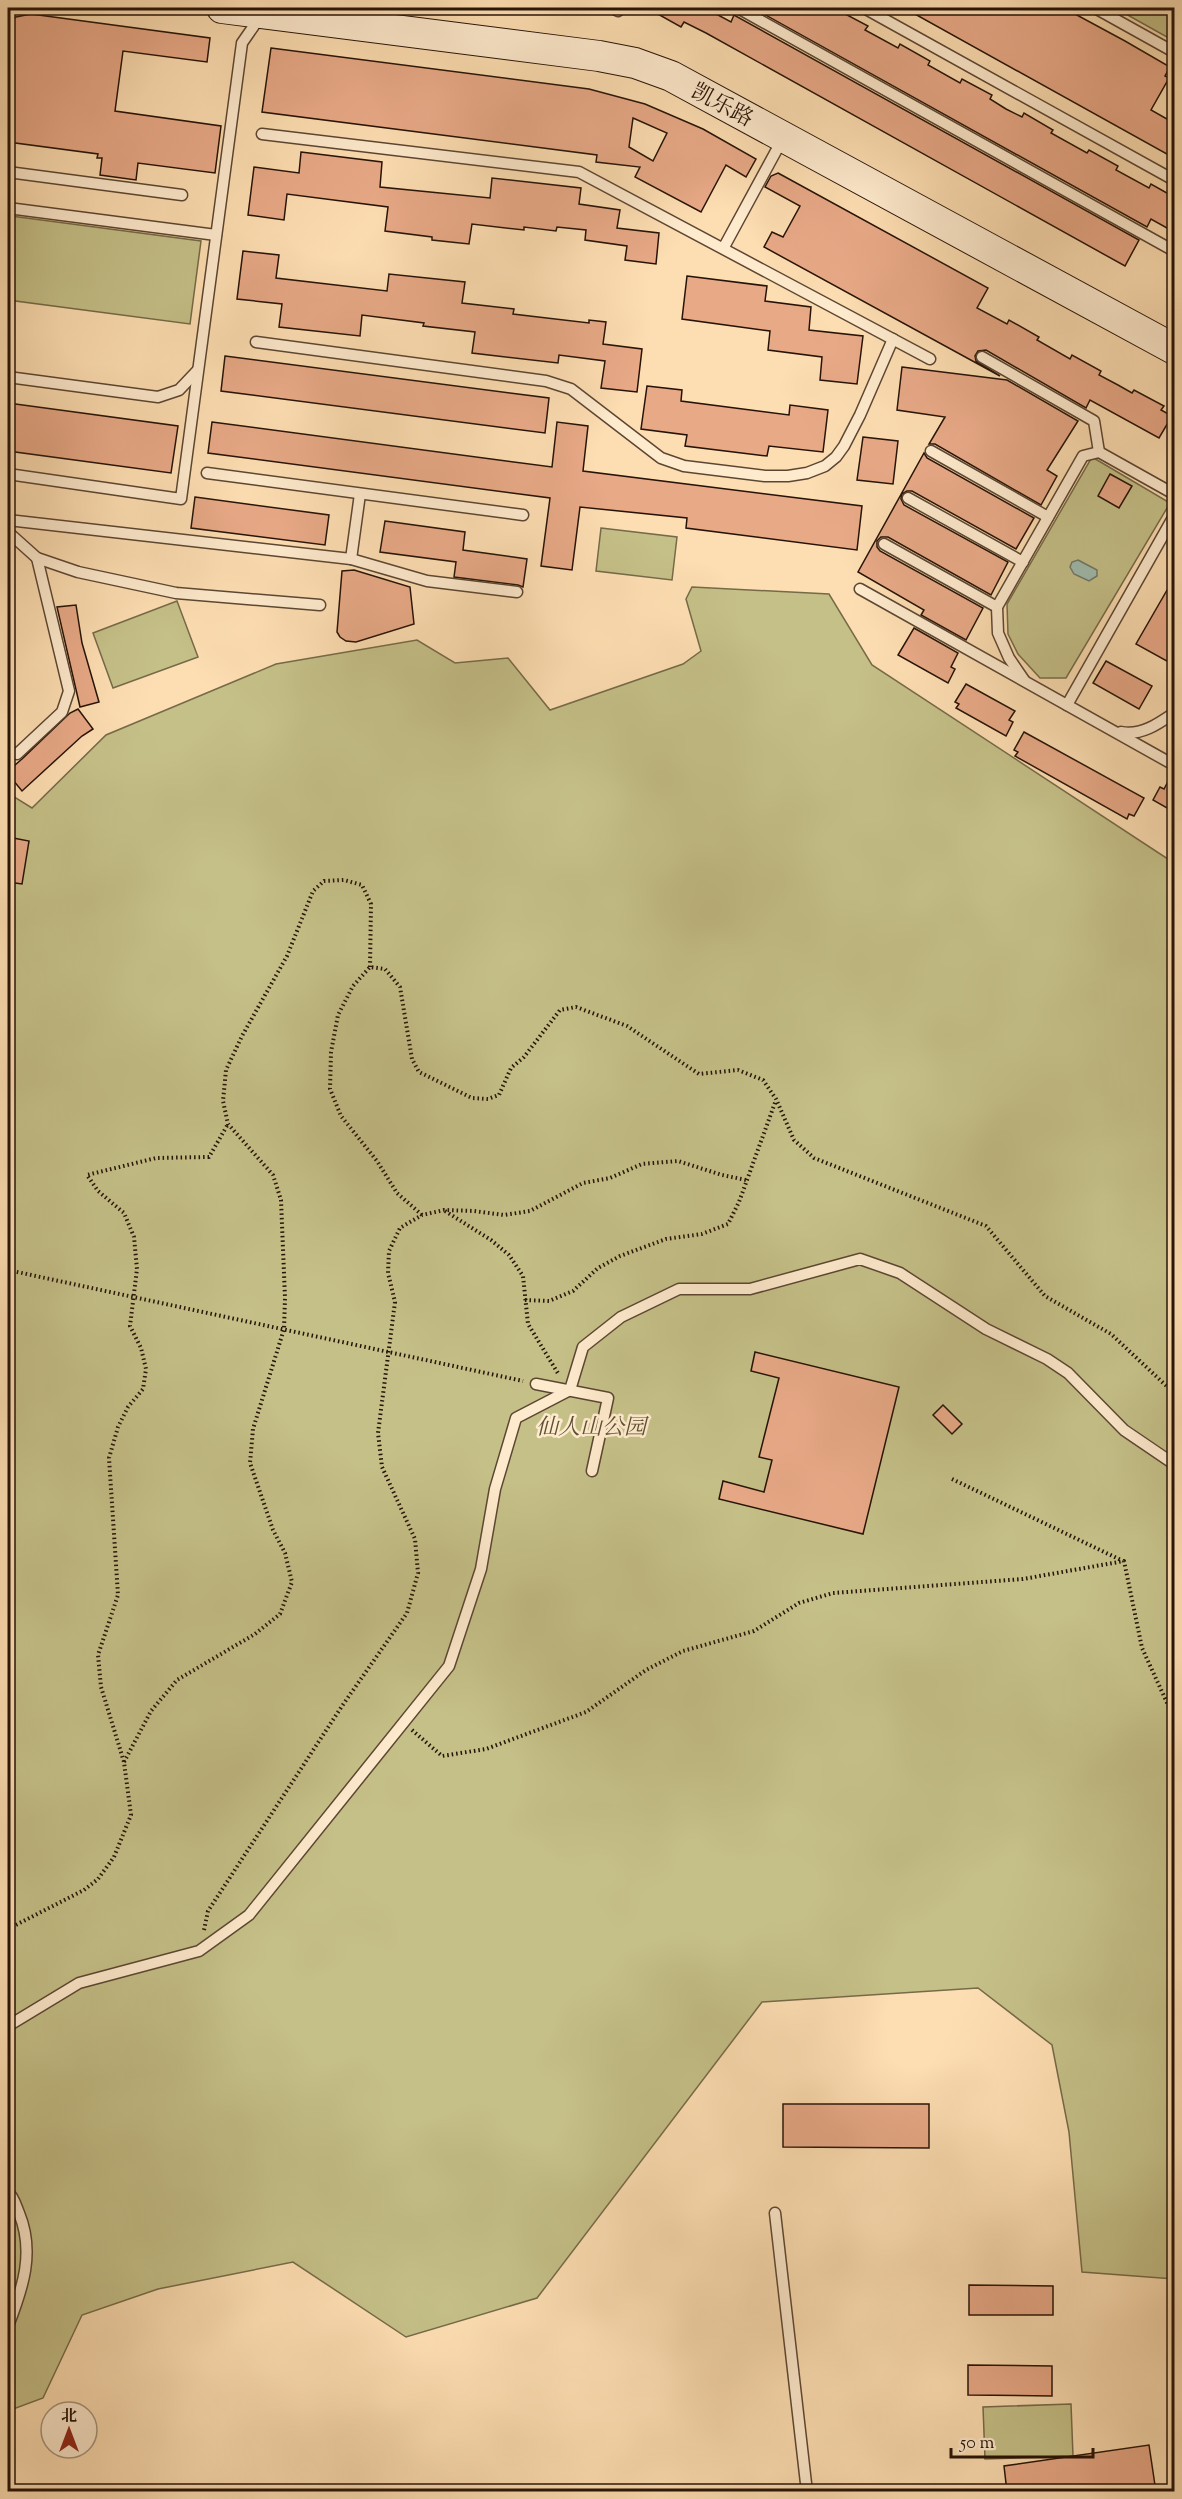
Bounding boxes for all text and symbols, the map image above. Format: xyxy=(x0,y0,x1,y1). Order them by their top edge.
street label: 凯乐路 xyxy=(685,77,758,136)
park label: 仙人山公园 xyxy=(536,1413,649,1445)
north arrow xyxy=(39,2400,99,2460)
text: 北 xyxy=(61,2406,77,2429)
scale bar xyxy=(951,2421,1094,2459)
text: 50 m xyxy=(959,2431,995,2457)

